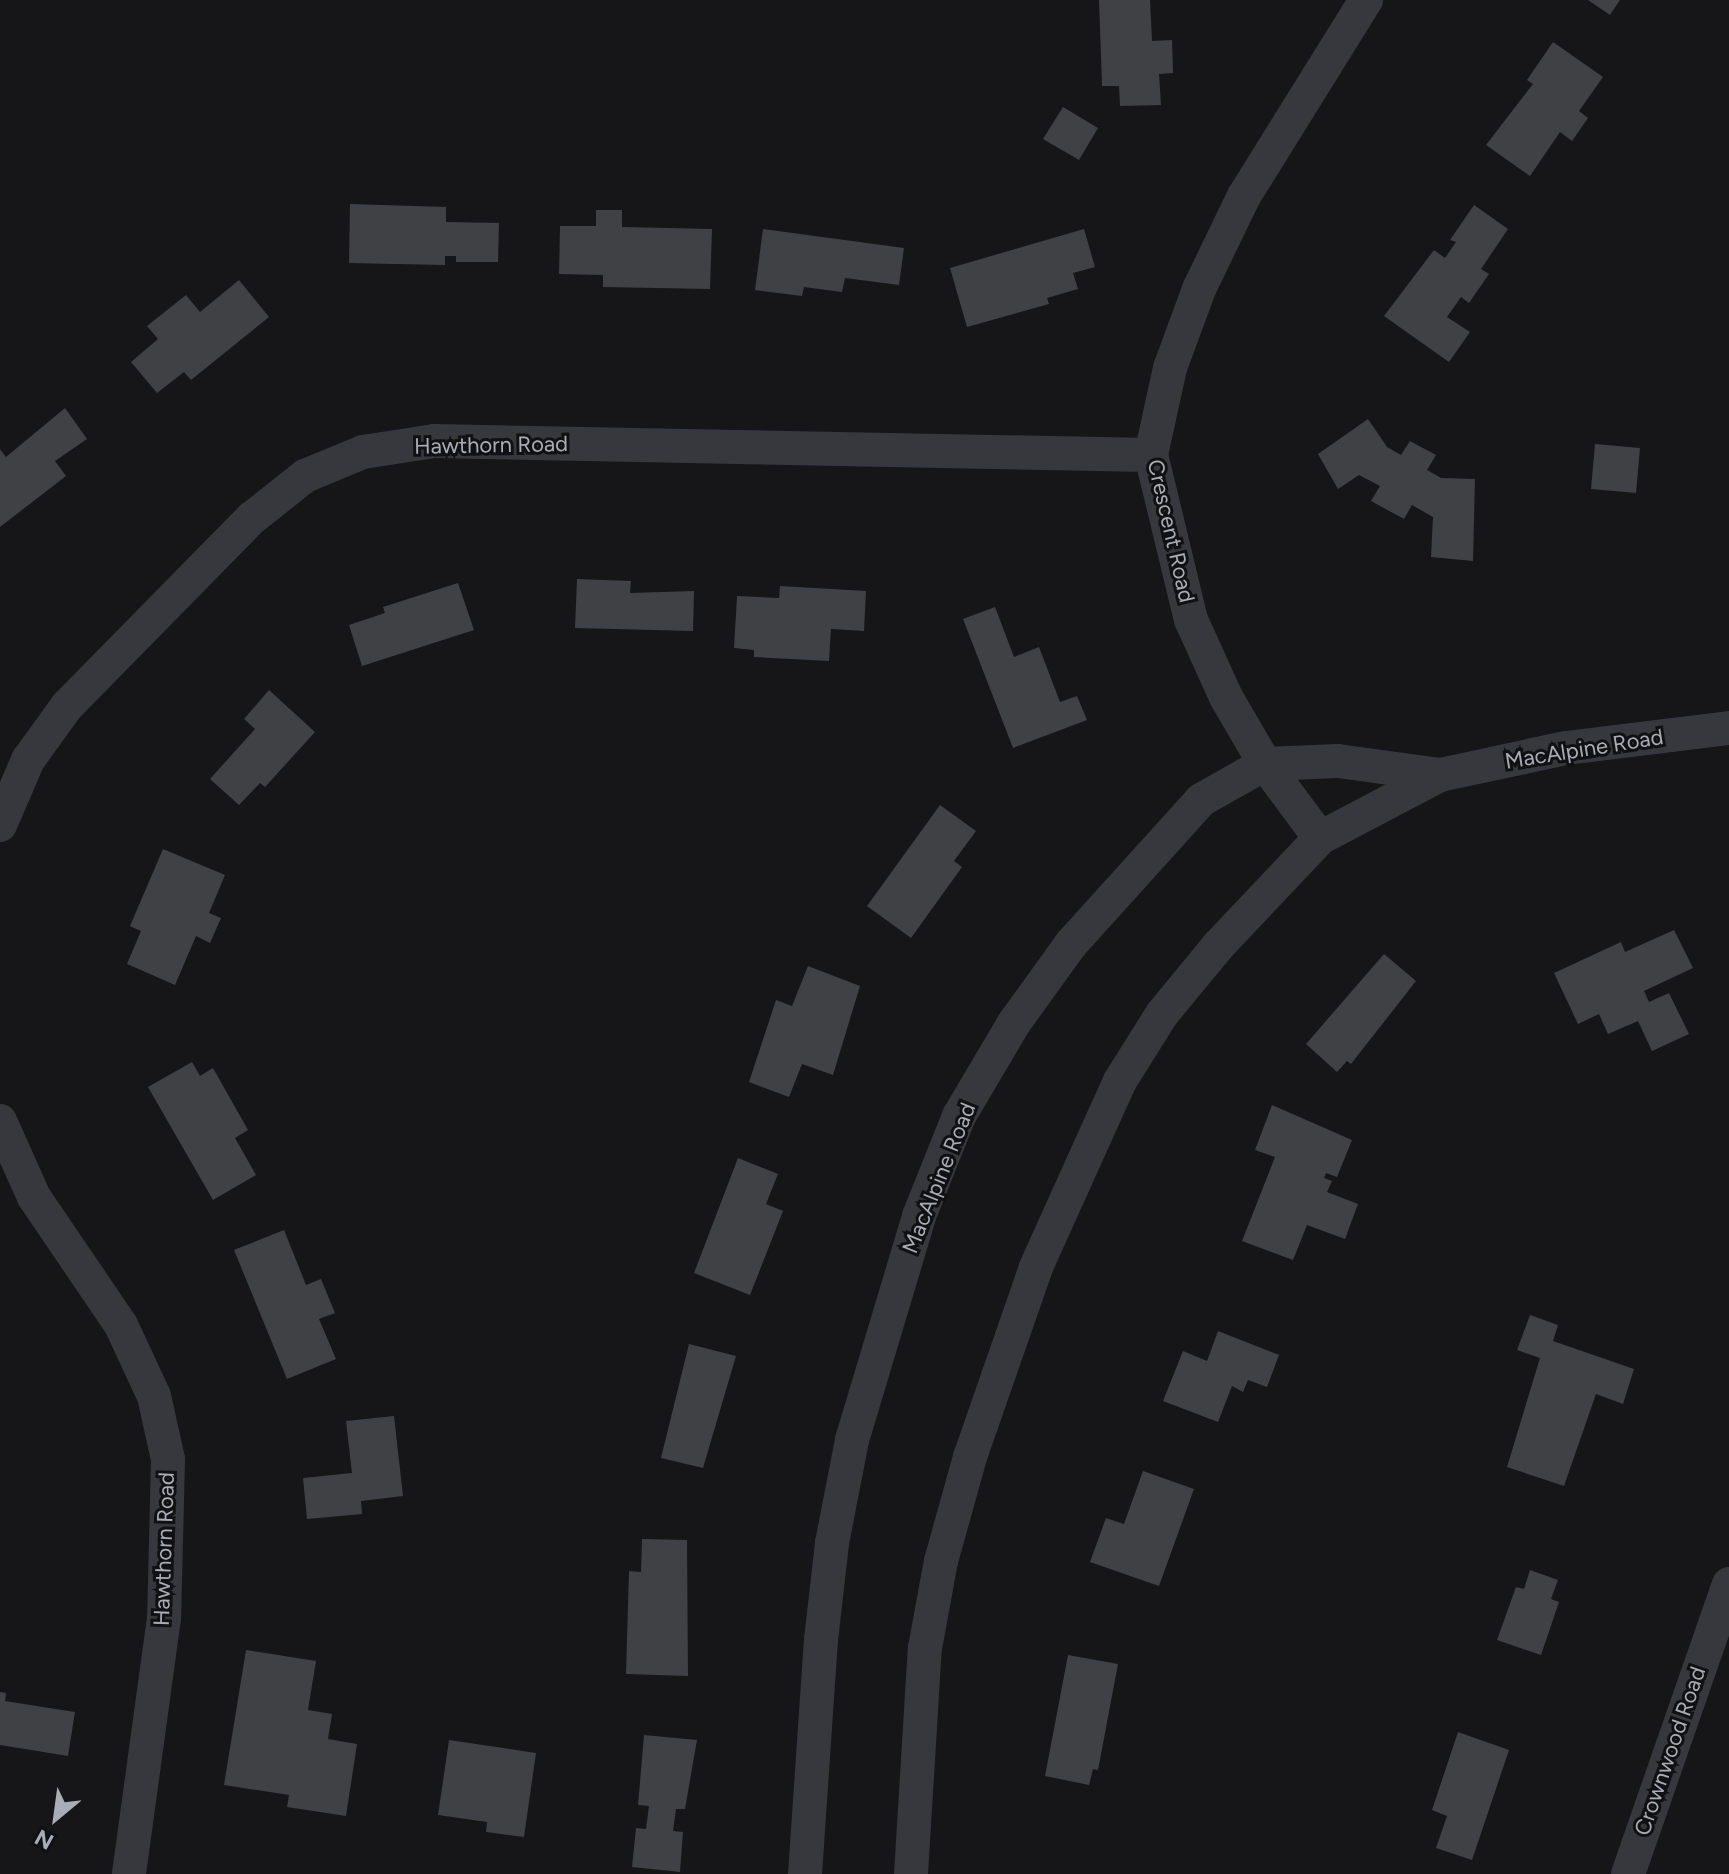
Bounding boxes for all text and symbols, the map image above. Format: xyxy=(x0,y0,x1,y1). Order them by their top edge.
street label: Hawthorn Road xyxy=(414,430,568,460)
street label: Crescent Road xyxy=(1142,457,1200,605)
street label: MacAlpine Road xyxy=(1503,723,1665,775)
street label: MacAlpine Road xyxy=(897,1099,981,1257)
street label: Hawthorn Road xyxy=(148,1472,180,1626)
street label: Crownwood Road xyxy=(1629,1663,1711,1839)
north arrow xyxy=(16,1778,96,1858)
text: N xyxy=(30,1823,58,1855)

